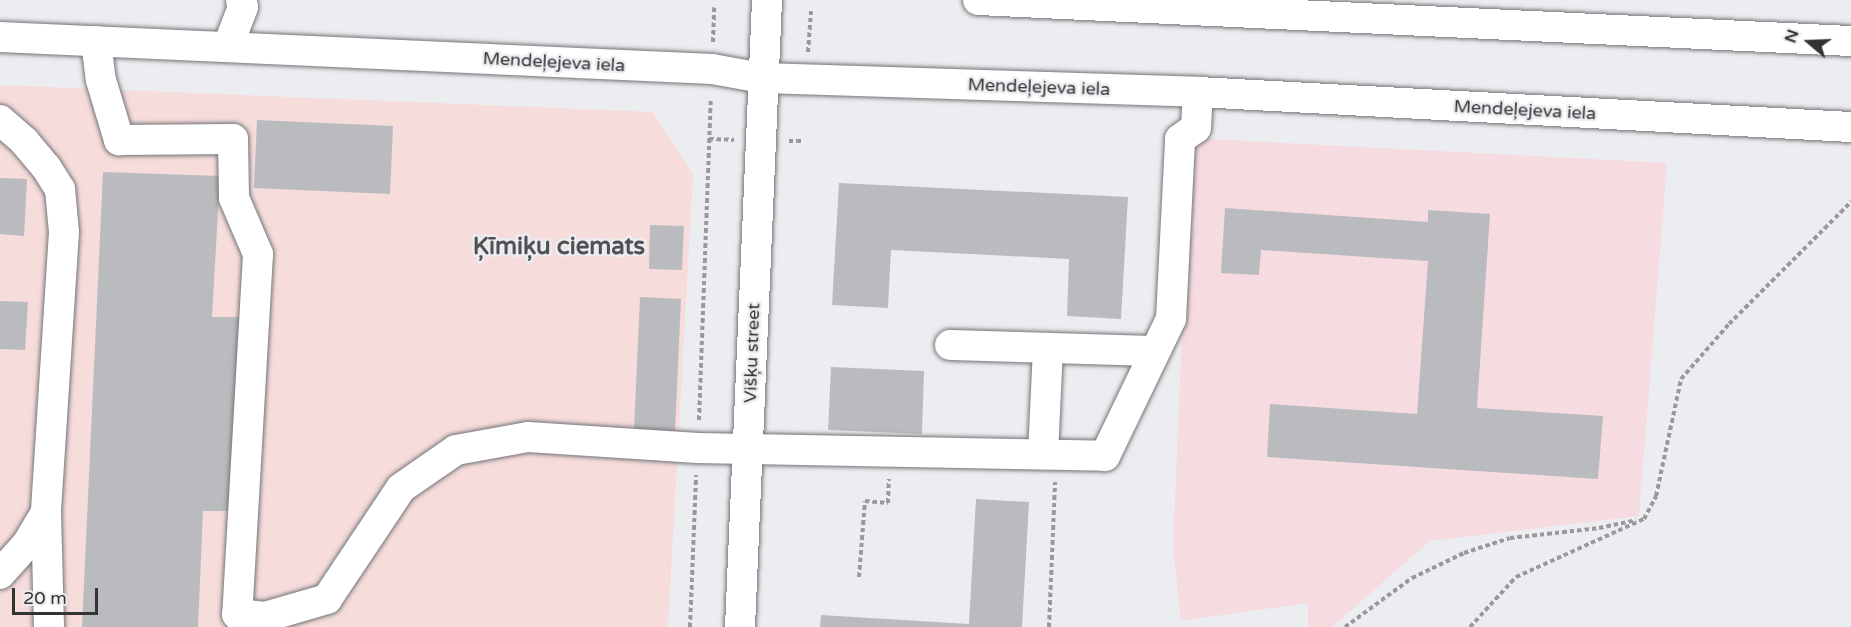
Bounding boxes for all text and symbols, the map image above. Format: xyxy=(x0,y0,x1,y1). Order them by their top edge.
north arrow xyxy=(1779,12,1839,72)
text: N xyxy=(1780,27,1804,45)
street label: Mendeļejeva iela xyxy=(482,47,626,77)
street label: Mendeļejeva iela xyxy=(967,74,1111,100)
street label: Mendeļejeva iela xyxy=(1453,95,1597,125)
district label: Ķīmiķu ciemats xyxy=(473,233,645,261)
street label: Višķu street xyxy=(739,303,765,403)
scale bar xyxy=(15,576,100,614)
text: 20 m xyxy=(23,587,67,609)

